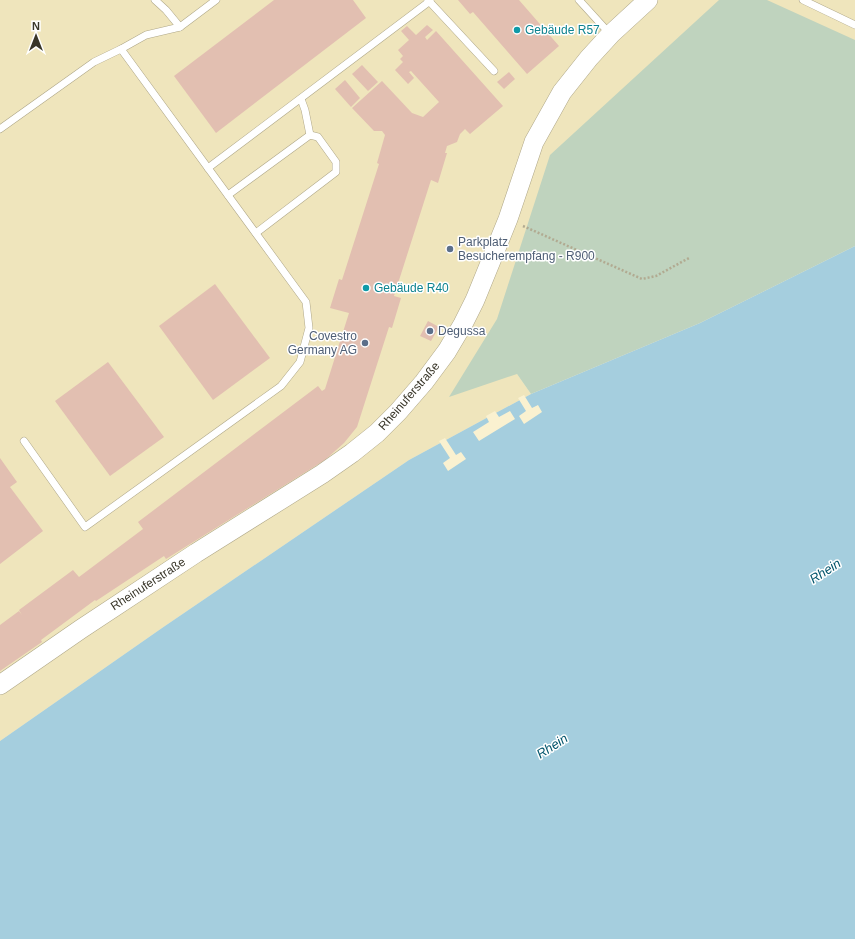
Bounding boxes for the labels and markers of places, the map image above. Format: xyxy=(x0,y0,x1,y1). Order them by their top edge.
place label: Gebäude R57 xyxy=(525,23,600,37)
marker: Gebäude R57 xyxy=(512,25,522,35)
place label: Parkplatz Besucherempfang - R900 xyxy=(458,235,595,263)
marker: Parkplatz Besucherempfang - R900 xyxy=(445,244,455,254)
place label: Gebäude R40 xyxy=(374,281,449,295)
marker: Gebäude R40 xyxy=(361,283,371,293)
place label: Degussa xyxy=(438,324,486,338)
marker: Degussa xyxy=(425,326,435,336)
place label: Covestro Germany AG xyxy=(288,329,357,357)
marker: Covestro Germany AG xyxy=(360,338,370,348)

